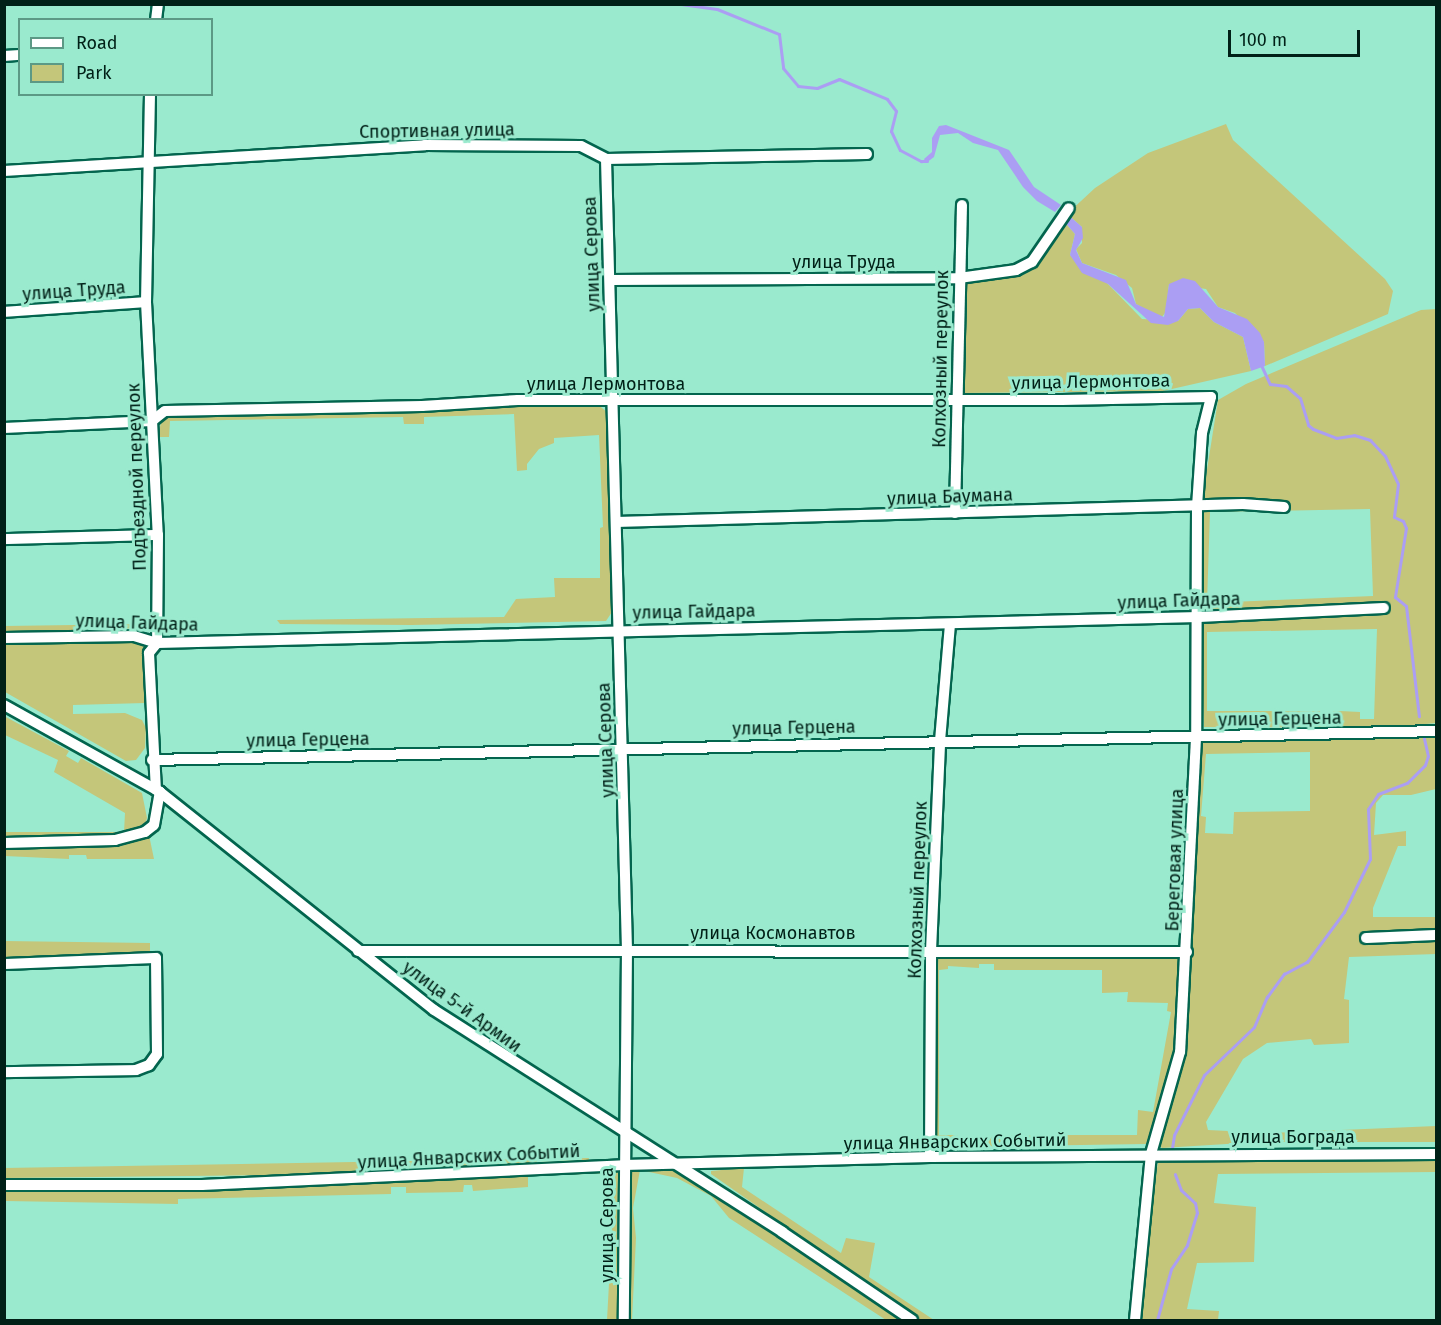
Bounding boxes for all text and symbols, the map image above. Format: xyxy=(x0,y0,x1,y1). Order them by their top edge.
legend xyxy=(18,18,213,96)
scale bar xyxy=(1231,18,1363,56)
text: 100 m xyxy=(1239,29,1287,51)
text: Road xyxy=(76,32,118,54)
text: Park xyxy=(76,62,111,84)
street label: Спортивная улица xyxy=(359,119,515,143)
street label: улица Серова xyxy=(579,196,605,312)
street label: улица Труда xyxy=(792,251,896,273)
street label: Колхозный переулок xyxy=(929,270,953,448)
street label: улица Труда xyxy=(22,277,126,305)
street label: улица Лермонтова xyxy=(1012,370,1170,394)
street label: улица Лермонтова xyxy=(527,373,685,395)
street label: Подъездной переулок xyxy=(123,383,151,571)
street label: улица Баумана xyxy=(887,484,1013,510)
street label: улица Гайдара xyxy=(1117,588,1241,614)
street label: улица Гайдара xyxy=(632,600,756,624)
street label: улица Гайдара xyxy=(75,610,199,636)
street label: улица Серова xyxy=(593,682,619,798)
street label: улица Герцена xyxy=(1218,707,1342,731)
street label: улица Герцена xyxy=(732,716,856,740)
street label: улица Герцена xyxy=(246,728,370,752)
street label: Береговая улица xyxy=(1162,788,1188,932)
street label: Колхозный переулок xyxy=(904,801,932,979)
street label: улица Космонавтов xyxy=(690,922,856,944)
street label: улица 5-й Армии xyxy=(398,957,526,1057)
street label: улица Бограда xyxy=(1231,1126,1355,1148)
street label: улица Январских Событий xyxy=(843,1129,1067,1155)
street label: улица Январских Событий xyxy=(357,1140,581,1174)
street label: улица Серова xyxy=(596,1167,618,1283)

